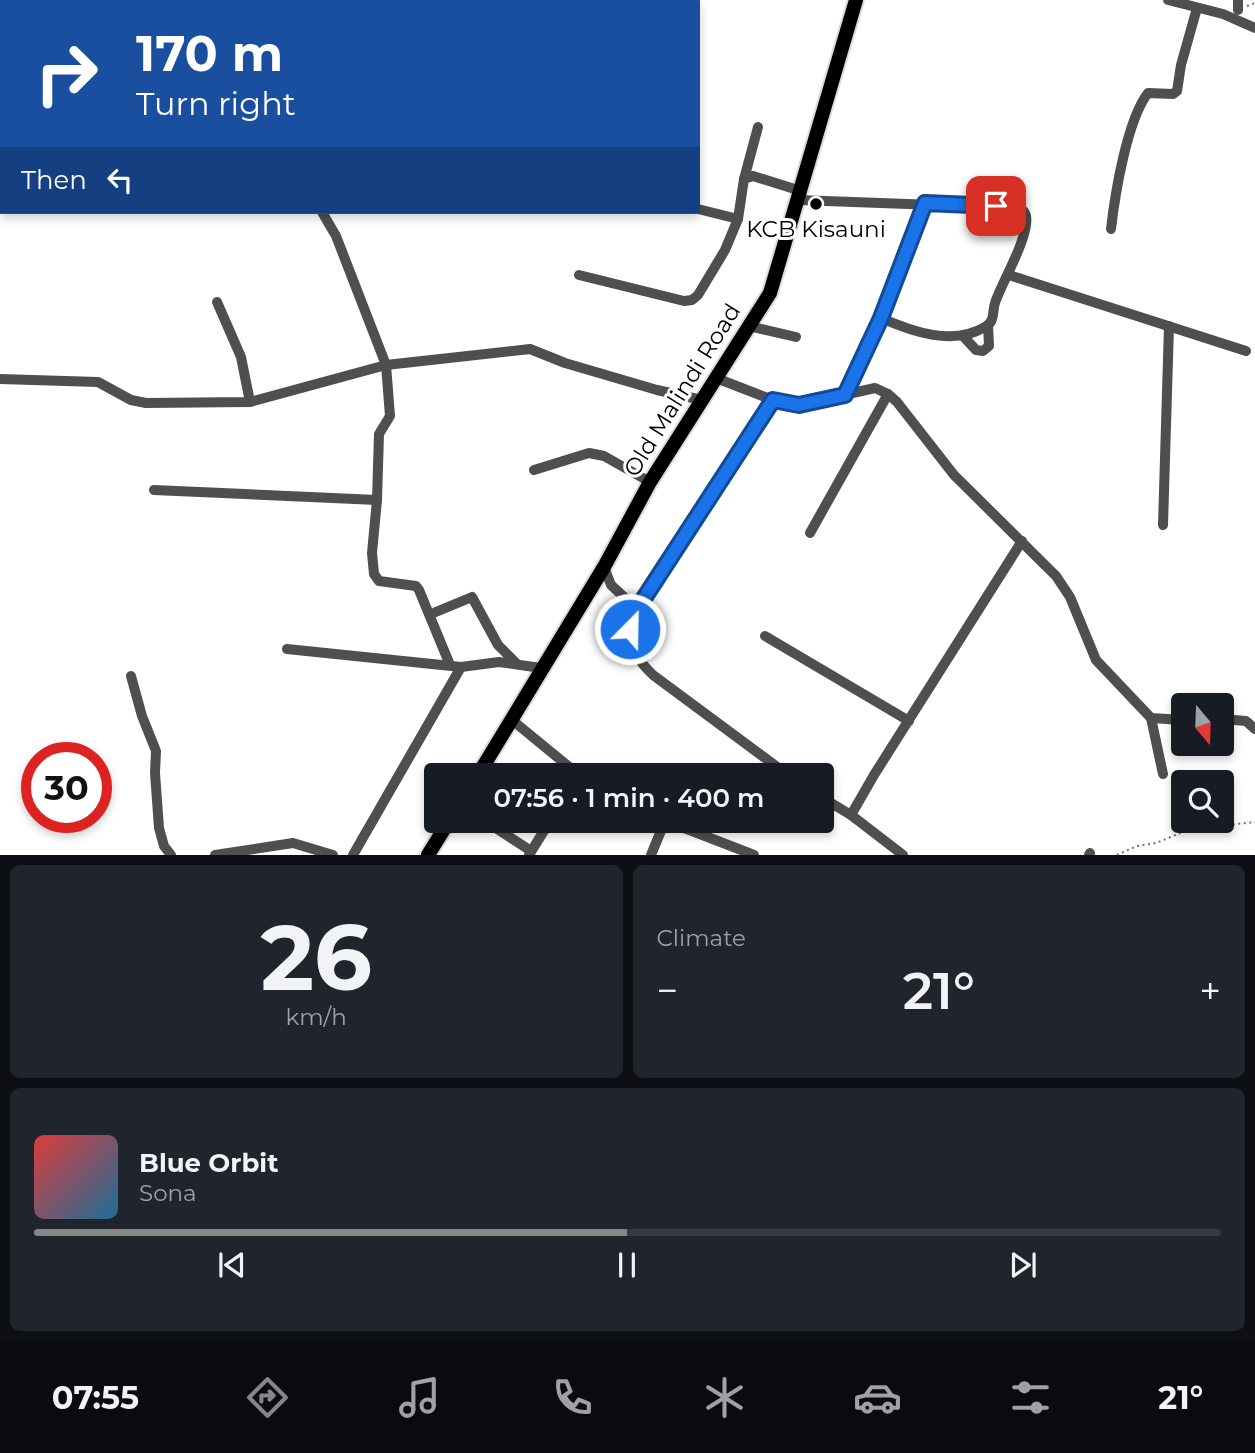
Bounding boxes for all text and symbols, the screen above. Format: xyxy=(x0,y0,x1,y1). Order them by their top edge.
text: 170 m xyxy=(136,24,283,83)
icon: right xyxy=(21,28,112,119)
text: Turn right xyxy=(136,84,296,123)
icon: left xyxy=(101,161,139,199)
text: Then xyxy=(21,164,87,196)
pin xyxy=(966,176,1026,236)
icon: arrive xyxy=(977,187,1015,225)
marker: KCB Kisauni xyxy=(808,196,824,212)
place label: KCB Kisauni xyxy=(746,215,886,243)
street label: Old Malindi Road xyxy=(618,298,746,482)
position arrow xyxy=(593,592,667,666)
north arrow xyxy=(1171,693,1234,756)
map controls xyxy=(1171,693,1234,833)
speed limit sign: 30 xyxy=(21,742,112,833)
button: search xyxy=(1171,770,1234,833)
text: 07:56 · 1 min · 400 m xyxy=(494,782,764,814)
text: 26 xyxy=(260,902,372,1013)
text: Climate xyxy=(657,924,746,952)
text: 21° xyxy=(903,959,975,1022)
text: − xyxy=(657,967,678,1014)
text: + xyxy=(1199,967,1221,1014)
text: km/h xyxy=(286,1003,347,1031)
text: Blue Orbit xyxy=(139,1147,278,1179)
text: Sona xyxy=(139,1179,197,1207)
icon: previous xyxy=(213,1246,251,1284)
icon: pause xyxy=(608,1246,646,1284)
icon: next xyxy=(1004,1246,1042,1284)
icon: directions xyxy=(243,1373,292,1422)
icon: music xyxy=(395,1373,444,1422)
icon: phone xyxy=(548,1373,597,1422)
icon: climate xyxy=(700,1373,749,1422)
icon: car xyxy=(853,1373,902,1422)
icon: filters xyxy=(1006,1373,1055,1422)
text: 07:55 xyxy=(52,1378,139,1417)
text: 21° xyxy=(1158,1378,1203,1417)

